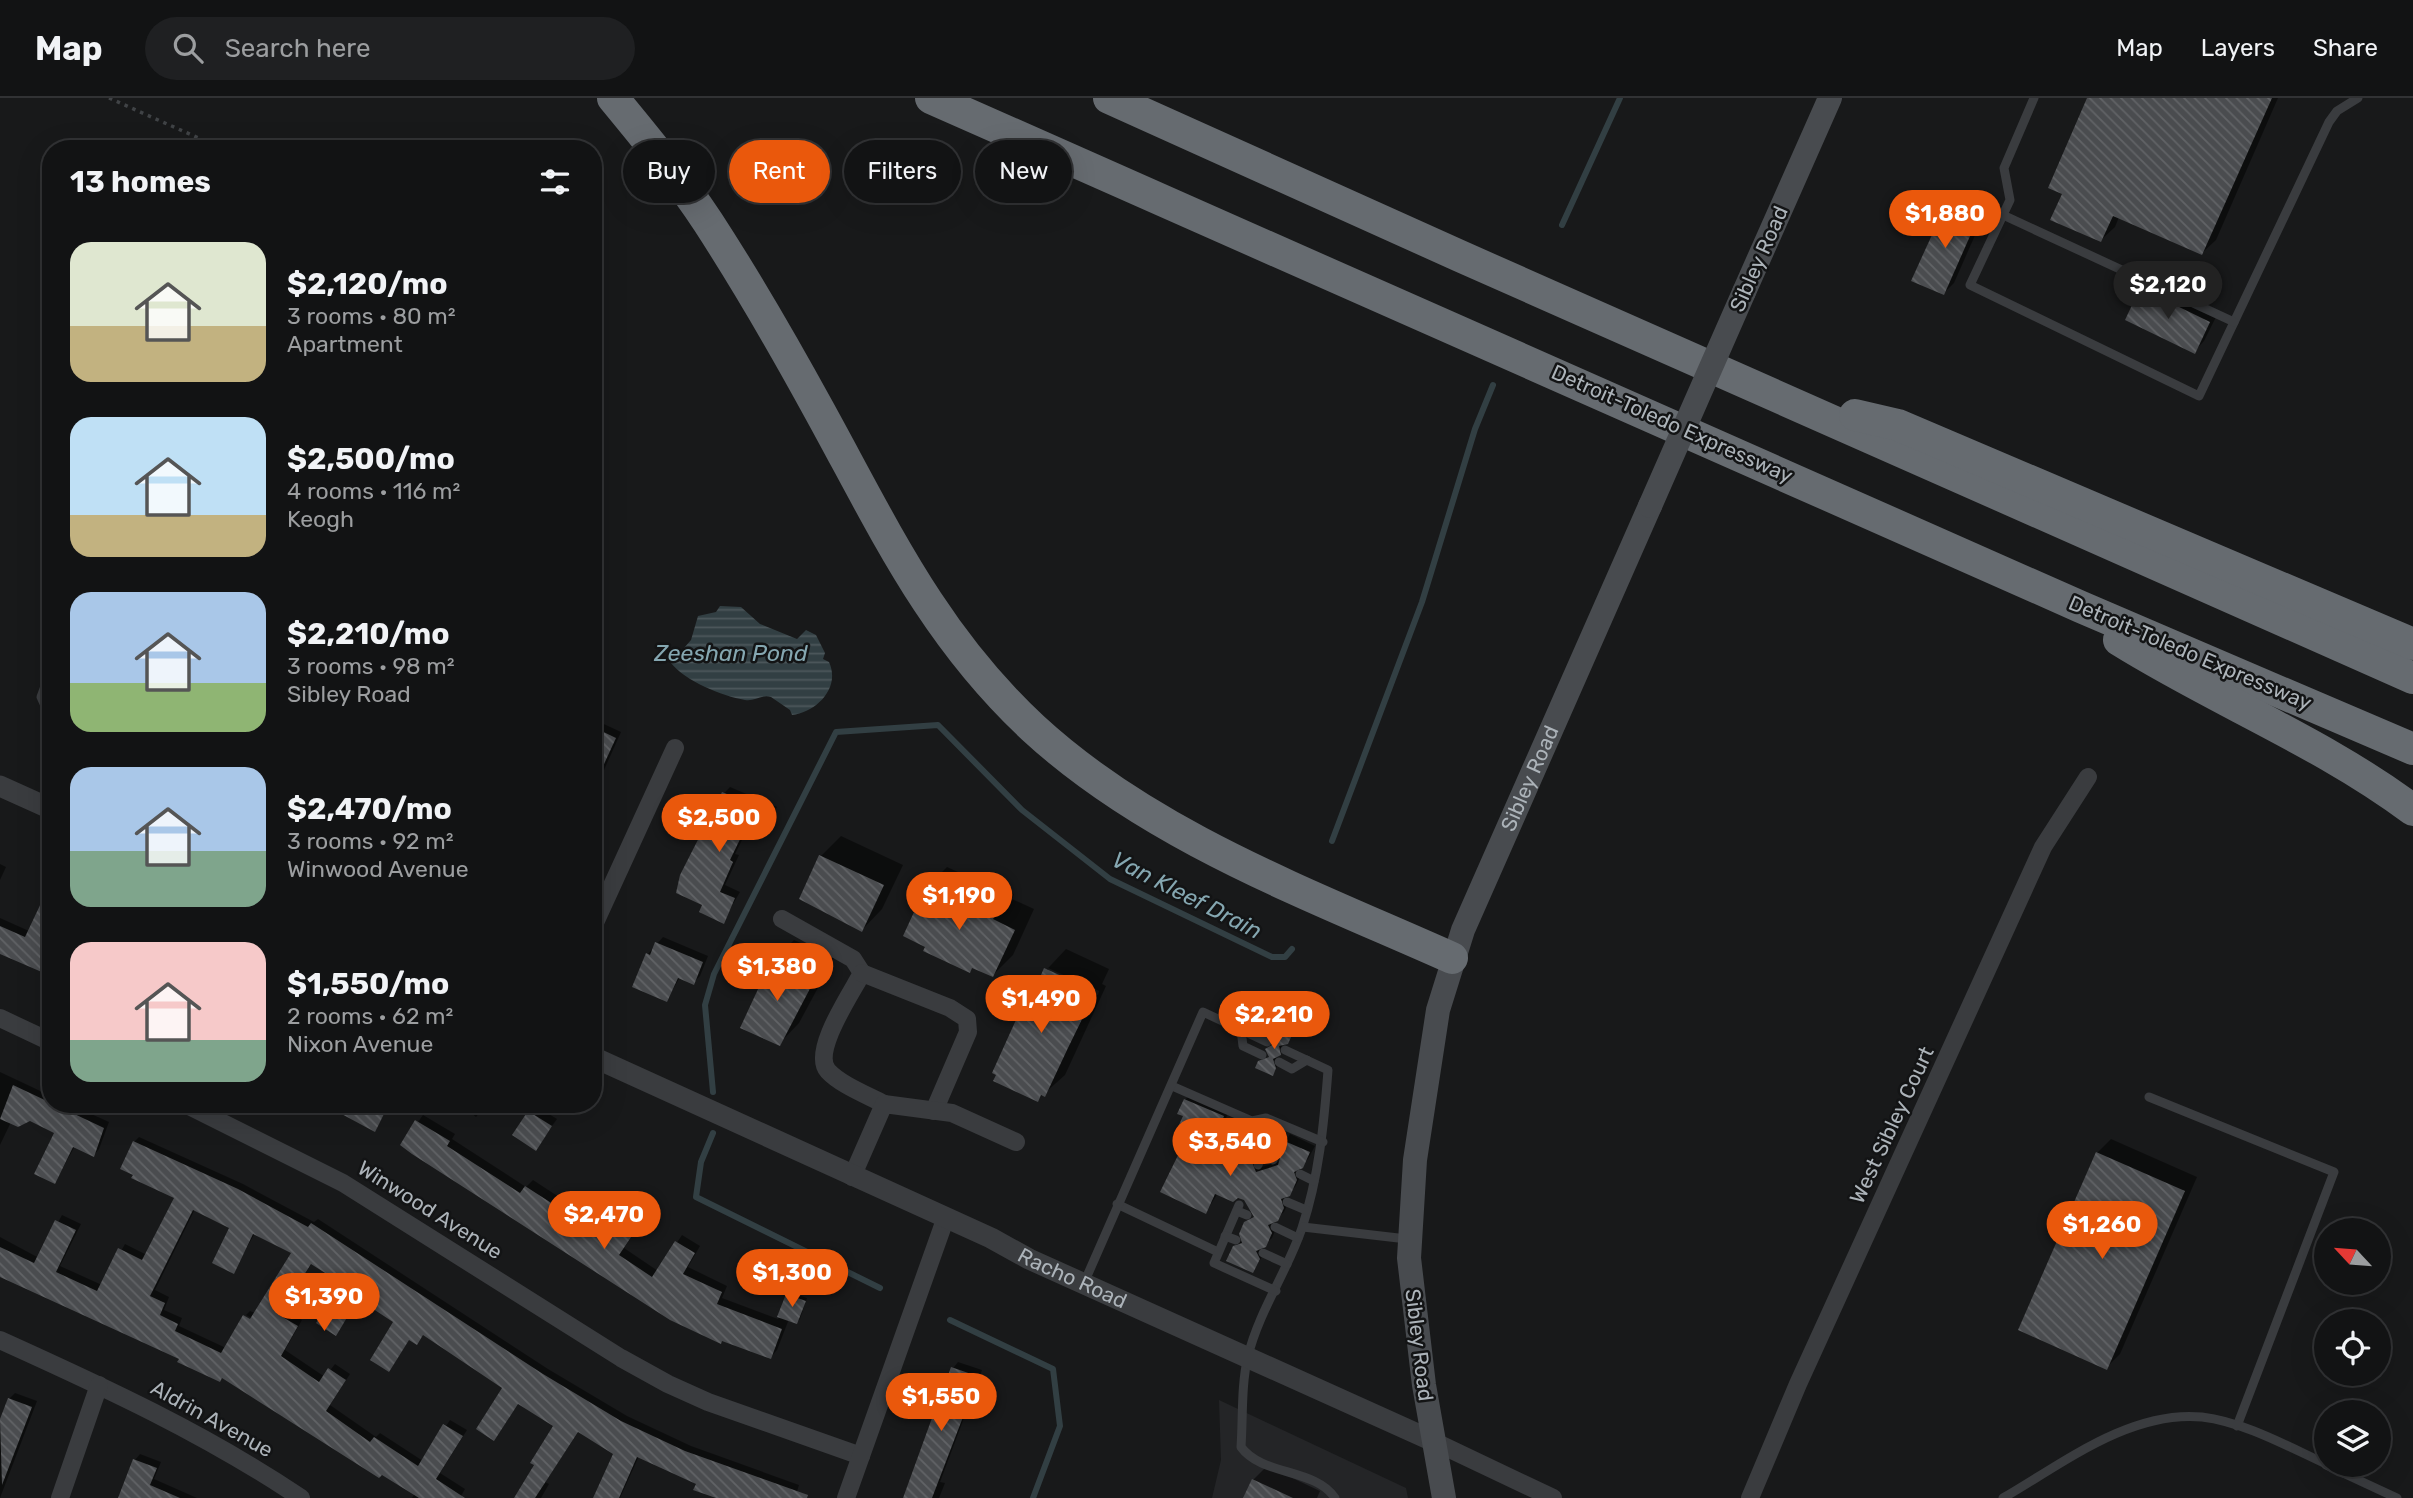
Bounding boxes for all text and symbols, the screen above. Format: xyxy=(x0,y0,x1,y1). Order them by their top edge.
search box xyxy=(145,17,635,80)
text: Map xyxy=(35,29,103,68)
icon: search xyxy=(169,29,207,67)
text: Search here xyxy=(225,33,370,64)
text: Map xyxy=(2116,34,2163,62)
text: Layers xyxy=(2201,34,2275,62)
text: Share xyxy=(2313,34,2378,62)
chip: Buy xyxy=(623,140,715,203)
chip: Rent xyxy=(729,140,830,203)
chip: Filters xyxy=(844,140,961,203)
chip: New xyxy=(975,140,1072,203)
icon: filters xyxy=(536,163,574,201)
text: 13 homes xyxy=(70,164,211,200)
pin: $1,880 xyxy=(1888,190,2002,250)
text: $1,880 xyxy=(1905,199,1985,227)
street label: Sibley Road xyxy=(1724,202,1793,316)
pin: $2,120 xyxy=(2111,262,2225,321)
text: $2,120/mo xyxy=(287,266,448,302)
icon: home xyxy=(126,270,210,354)
text: $2,120 xyxy=(2129,270,2207,298)
text: 3 rooms · 80 m² xyxy=(287,302,456,330)
text: Apartment xyxy=(287,330,403,358)
street label: Detroit-Toledo Expressway xyxy=(1548,359,1797,488)
text: $2,500/mo xyxy=(287,441,455,477)
icon: home xyxy=(126,445,210,529)
text: 4 rooms · 116 m² xyxy=(287,477,460,505)
text: Keogh xyxy=(287,505,354,533)
street label: Detroit-Toledo Expressway xyxy=(2065,590,2316,715)
text: $2,210/mo xyxy=(287,616,450,652)
icon: home xyxy=(126,620,210,704)
water label: Zeeshan Pond xyxy=(653,639,808,667)
text: 3 rooms · 98 m² xyxy=(287,652,455,680)
text: Sibley Road xyxy=(287,680,411,708)
street label: Sibley Road xyxy=(1495,721,1564,835)
text: $2,470/mo xyxy=(287,791,452,827)
pin: $2,500 xyxy=(662,794,776,854)
icon: home xyxy=(126,795,210,879)
text: $2,500 xyxy=(678,803,760,831)
text: 3 rooms · 92 m² xyxy=(287,827,453,855)
water label: Van Kleef Drain xyxy=(1107,845,1267,945)
text: Winwood Avenue xyxy=(287,855,469,883)
pin: $1,190 xyxy=(902,872,1016,932)
text: $1,190 xyxy=(922,881,996,909)
pin: $1,380 xyxy=(720,944,834,1003)
text: $1,380 xyxy=(737,952,817,980)
text: $1,550/mo xyxy=(287,966,449,1002)
icon: home xyxy=(126,970,210,1054)
pin: $1,490 xyxy=(984,976,1098,1035)
text: $1,490 xyxy=(1001,984,1081,1012)
pin: $2,210 xyxy=(1217,992,1331,1051)
text: $2,210 xyxy=(1235,1000,1313,1028)
text: 2 rooms · 62 m² xyxy=(287,1002,453,1030)
text: Nixon Avenue xyxy=(287,1030,433,1058)
street label: West Sibley Court xyxy=(1844,1042,1939,1207)
pin: $3,540 xyxy=(1173,1118,1287,1178)
text: $3,540 xyxy=(1188,1127,1272,1155)
street label: Winwood Avenue xyxy=(353,1155,507,1264)
pin: $2,470 xyxy=(547,1192,661,1251)
text: $2,470 xyxy=(564,1200,644,1228)
pin: $1,260 xyxy=(2045,1202,2159,1261)
text: $1,260 xyxy=(2063,1210,2141,1238)
north arrow xyxy=(2314,1218,2390,1295)
map controls xyxy=(2314,1218,2391,1477)
street label: Racho Road xyxy=(1014,1242,1131,1313)
pin: $1,300 xyxy=(735,1250,849,1309)
text: $1,300 xyxy=(752,1258,832,1286)
pin: $1,390 xyxy=(267,1274,381,1333)
text: $1,390 xyxy=(285,1282,363,1310)
street label: Sibley Road xyxy=(1400,1287,1439,1403)
button: locate xyxy=(2314,1309,2391,1386)
pin: $1,550 xyxy=(884,1374,998,1433)
street label: Aldrin Avenue xyxy=(147,1375,278,1462)
text: $1,550 xyxy=(902,1382,980,1410)
button: layers xyxy=(2314,1400,2391,1477)

